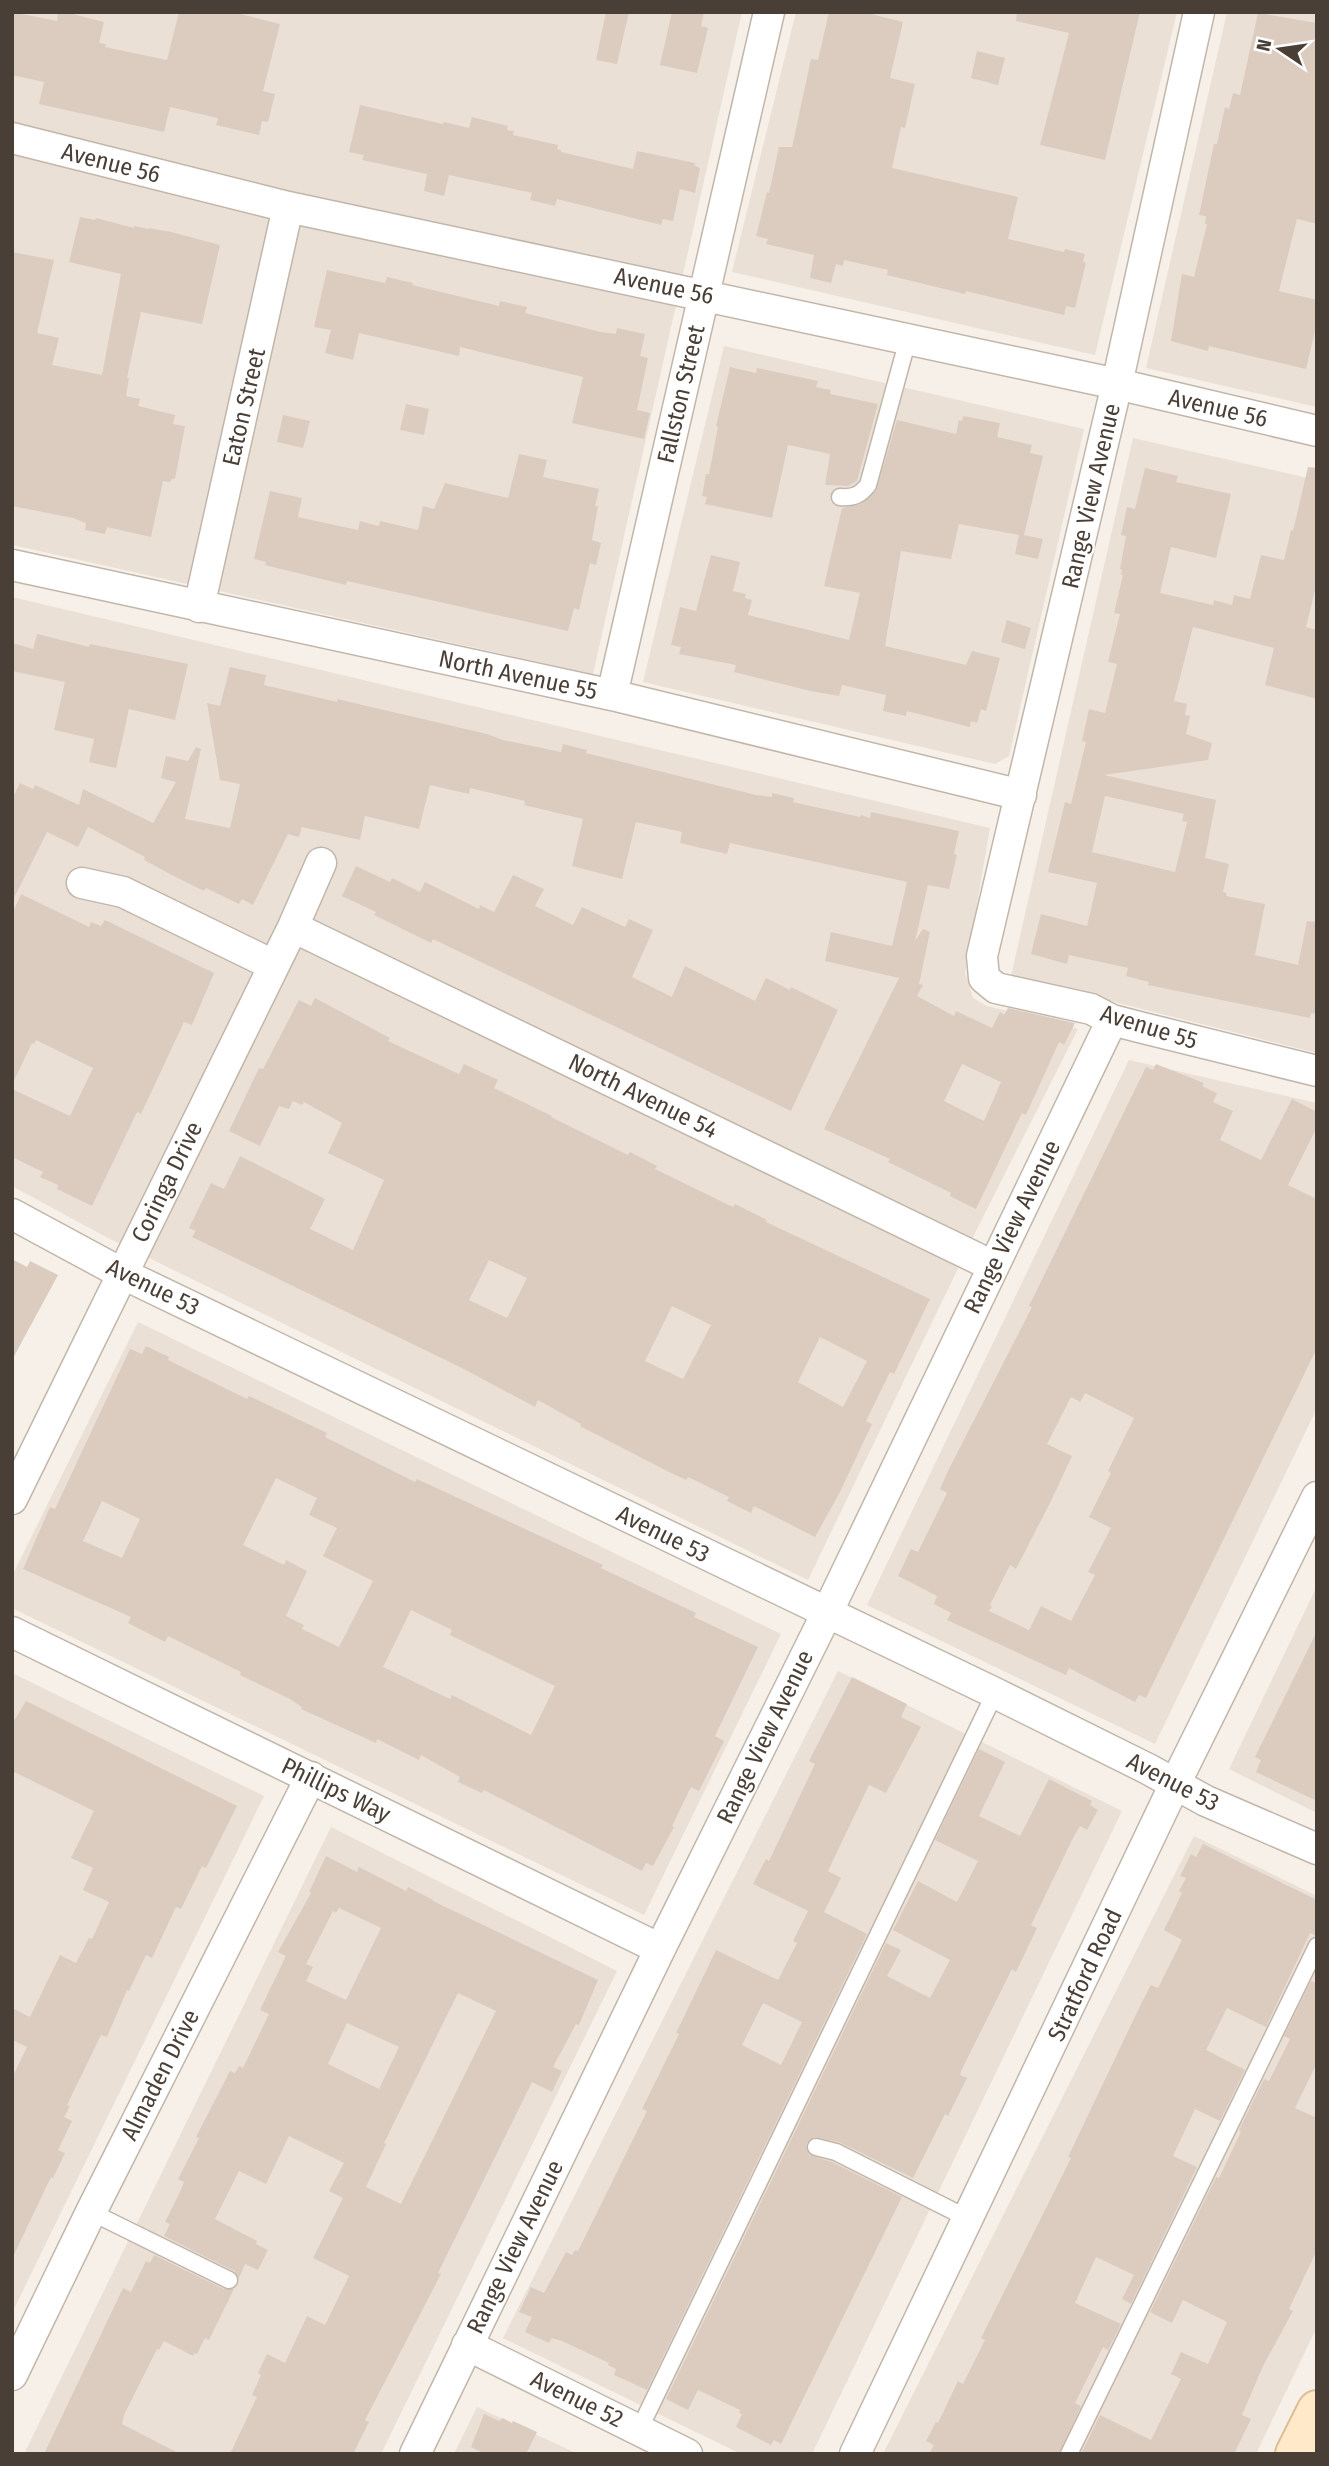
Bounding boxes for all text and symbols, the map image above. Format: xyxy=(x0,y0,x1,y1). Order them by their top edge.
north arrow xyxy=(1245,14,1315,84)
text: N xyxy=(1251,37,1276,53)
street label: Avenue 56 xyxy=(59,137,163,189)
street label: Avenue 56 xyxy=(612,262,716,310)
street label: Fallston Street xyxy=(652,322,711,466)
street label: Eaton Street xyxy=(217,345,271,469)
street label: Avenue 56 xyxy=(1166,383,1270,433)
street label: Range View Avenue xyxy=(1056,401,1126,591)
street label: North Avenue 55 xyxy=(436,645,600,705)
street label: Avenue 55 xyxy=(1097,999,1201,1055)
street label: North Avenue 54 xyxy=(564,1048,722,1144)
street label: Coringa Drive xyxy=(126,1117,208,1247)
street label: Range View Avenue xyxy=(958,1136,1066,1318)
street label: Avenue 53 xyxy=(102,1253,204,1321)
street label: Avenue 53 xyxy=(612,1500,714,1568)
street label: Range View Avenue xyxy=(711,1646,819,1828)
street label: Avenue 53 xyxy=(1122,1747,1224,1817)
street label: Phillips Way xyxy=(277,1752,395,1828)
street label: Stratford Road xyxy=(1042,1904,1128,2046)
street label: Almaden Drive xyxy=(115,2005,205,2145)
street label: Range View Avenue xyxy=(461,2156,569,2338)
street label: Avenue 52 xyxy=(526,2365,628,2433)

